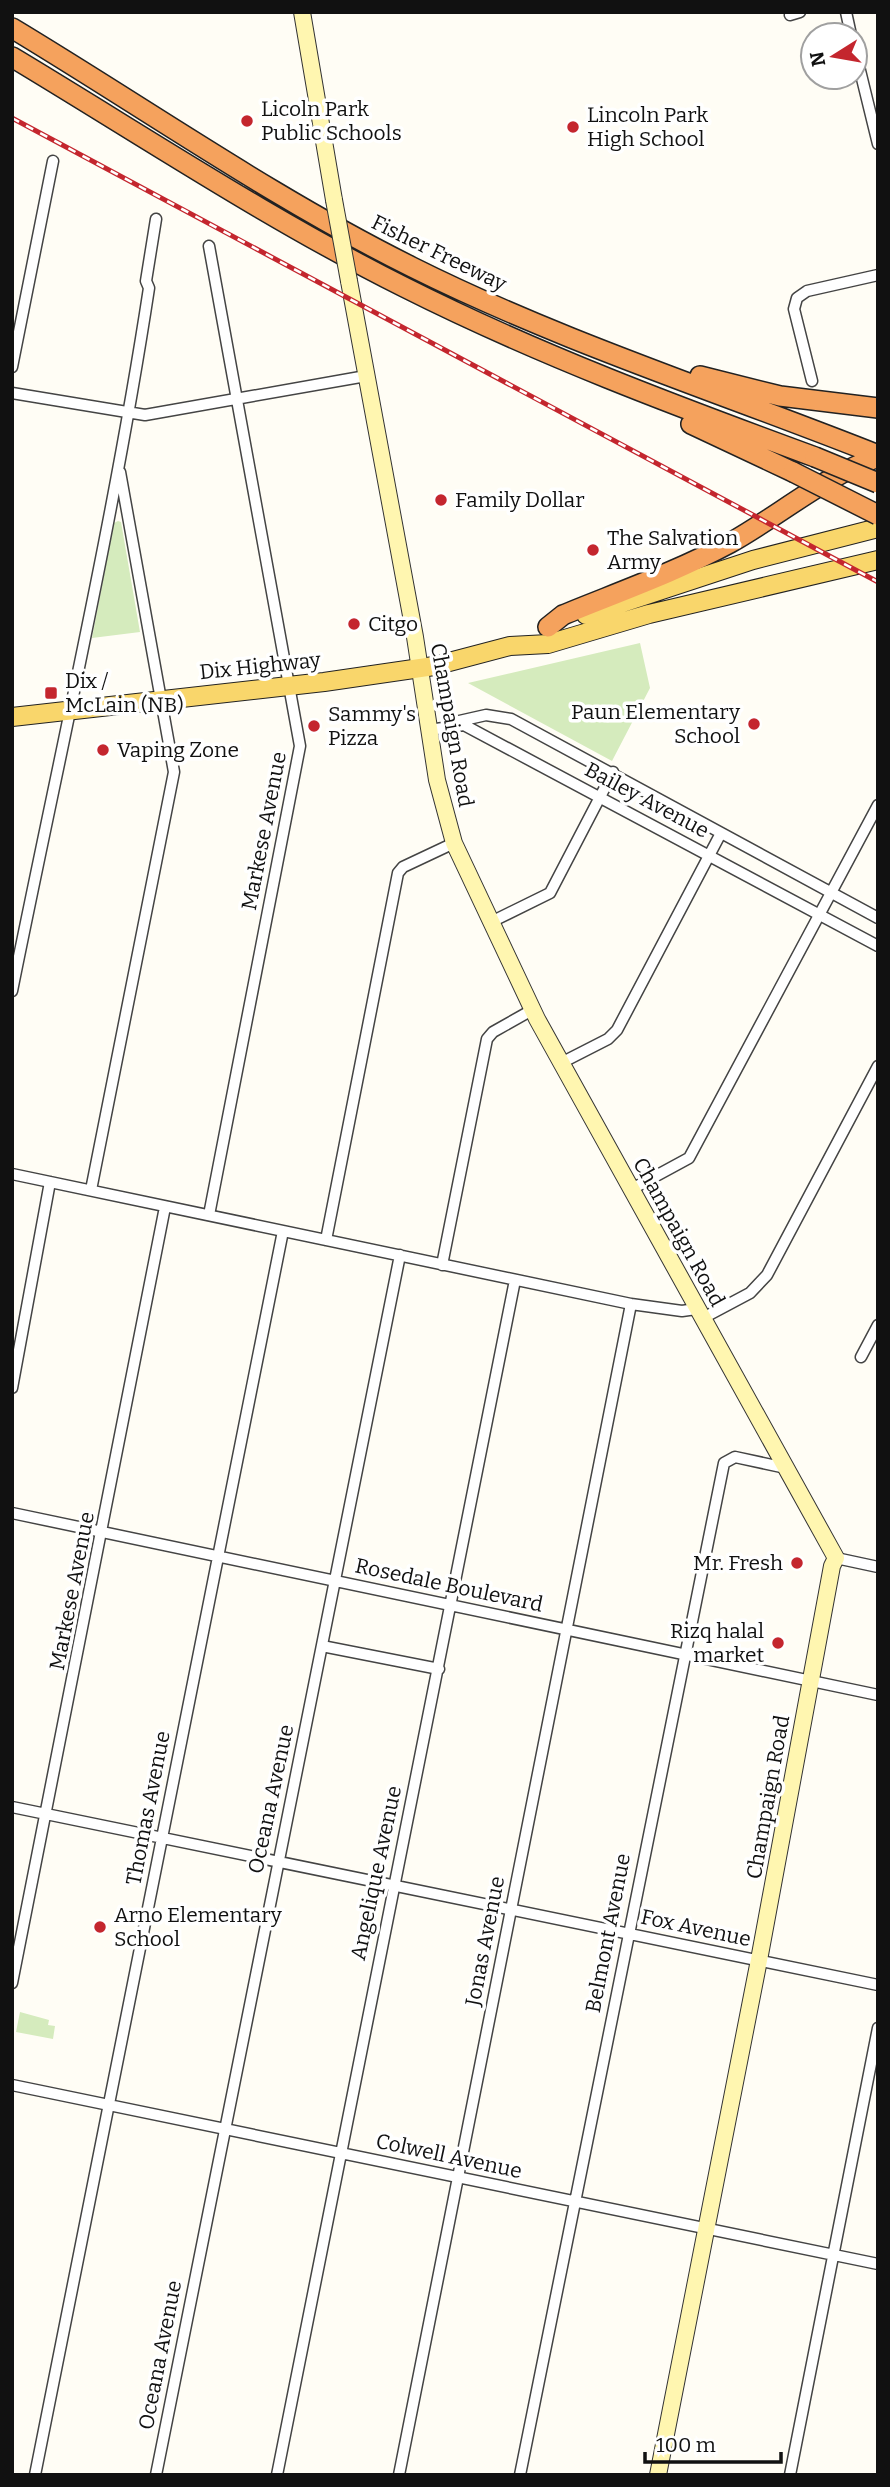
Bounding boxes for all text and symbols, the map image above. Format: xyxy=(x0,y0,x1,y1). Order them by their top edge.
north arrow xyxy=(799,21,869,91)
text: N xyxy=(805,49,830,69)
place label: Licoln Park Public Schools xyxy=(261,96,402,146)
place label: Lincoln Park High School xyxy=(587,102,708,152)
marker: Licoln Park Public Schools xyxy=(239,113,255,129)
marker: Lincoln Park High School xyxy=(565,119,581,135)
street label: Fisher Freeway xyxy=(367,209,512,297)
place label: Family Dollar xyxy=(455,487,585,513)
marker: Family Dollar xyxy=(433,492,449,508)
place label: The Salvation Army xyxy=(607,525,738,575)
marker: The Salvation Army xyxy=(585,542,601,558)
place label: Citgo xyxy=(368,611,418,637)
marker: Citgo xyxy=(346,616,362,632)
street label: Champaign Road xyxy=(425,641,479,809)
street label: Dix Highway xyxy=(198,647,323,685)
place label: Dix / McLain (NB) xyxy=(65,668,184,718)
marker: Dix / McLain (NB) xyxy=(43,685,59,701)
place label: Paun Elementary School xyxy=(571,699,741,749)
place label: Sammy's Pizza xyxy=(328,701,416,751)
marker: Paun Elementary School xyxy=(746,716,762,732)
marker: Sammy's Pizza xyxy=(306,718,322,734)
place label: Vaping Zone xyxy=(117,737,239,763)
marker: Vaping Zone xyxy=(95,742,111,758)
street label: Markese Avenue xyxy=(236,750,292,912)
street label: Bailey Avenue xyxy=(580,756,714,844)
street label: Champaign Road xyxy=(627,1153,731,1311)
street label: Markese Avenue xyxy=(44,1510,100,1672)
place label: Mr. Fresh xyxy=(693,1550,783,1576)
street label: Rosedale Boulevard xyxy=(353,1552,545,1618)
marker: Mr. Fresh xyxy=(789,1555,805,1571)
place label: Rizq halal market xyxy=(670,1618,764,1668)
marker: Rizq halal market xyxy=(770,1635,786,1651)
street label: Champaign Road xyxy=(741,1713,795,1881)
street label: Oceana Avenue xyxy=(243,1722,299,1876)
street label: Thomas Avenue xyxy=(120,1729,176,1887)
street label: Angelique Avenue xyxy=(345,1783,407,1963)
street label: Belmont Avenue xyxy=(580,1851,636,2015)
street label: Jonas Avenue xyxy=(459,1874,510,2009)
place label: Arno Elementary School xyxy=(114,1902,283,1952)
street label: Fox Avenue xyxy=(639,1904,753,1952)
marker: Arno Elementary School xyxy=(92,1919,108,1935)
street label: Colwell Avenue xyxy=(374,2128,524,2184)
street label: Oceana Avenue xyxy=(133,2278,187,2432)
scale bar xyxy=(645,2420,782,2464)
text: 100 m xyxy=(656,2432,716,2458)

